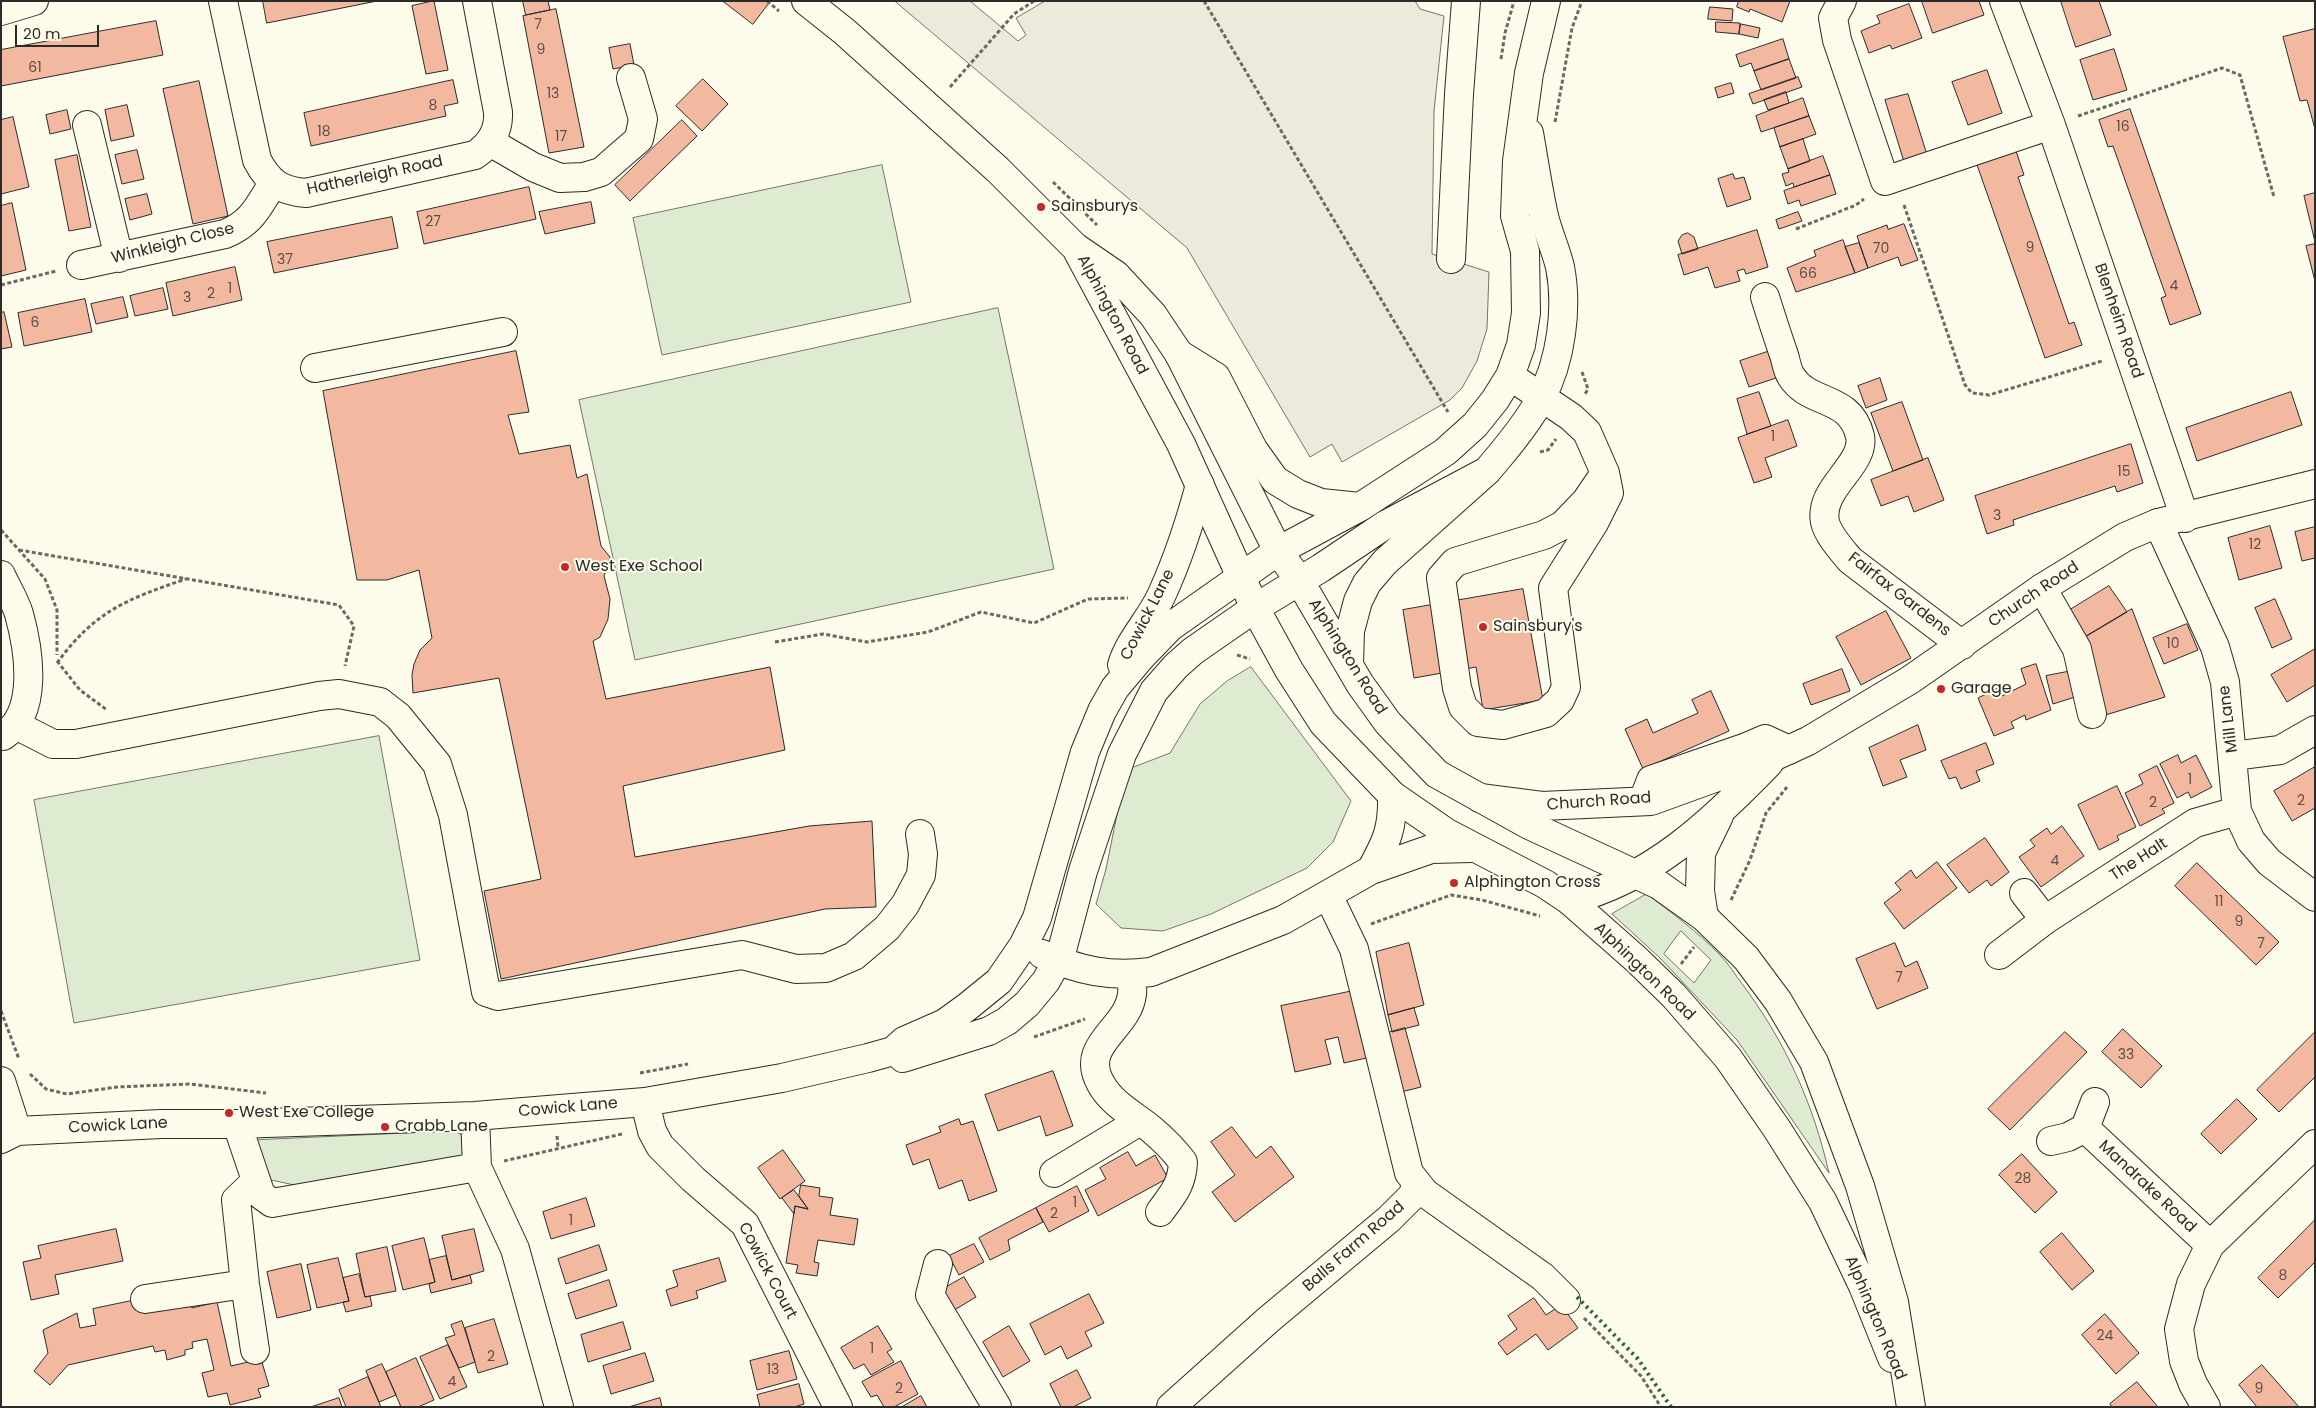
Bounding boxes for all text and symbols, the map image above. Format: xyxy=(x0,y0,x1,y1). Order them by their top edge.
scale bar xyxy=(18,15,101,47)
house number: 7 xyxy=(534,17,542,33)
text: 20 m xyxy=(23,23,61,44)
house number: 9 xyxy=(537,42,545,58)
house number: 61 xyxy=(28,60,42,76)
house number: 13 xyxy=(547,86,559,102)
house number: 8 xyxy=(429,98,437,114)
house number: 16 xyxy=(2116,119,2130,135)
house number: 18 xyxy=(317,124,331,140)
house number: 17 xyxy=(555,129,567,145)
street label: Hatherleigh Road xyxy=(305,152,445,200)
place label: Sainsburys xyxy=(1051,197,1138,217)
marker: Sainsburys xyxy=(1035,201,1047,213)
house number: 27 xyxy=(425,214,441,230)
street label: Winkleigh Close xyxy=(110,219,236,269)
house number: 9 xyxy=(2026,240,2034,256)
house number: 70 xyxy=(1873,241,1889,257)
house number: 37 xyxy=(277,252,293,268)
street label: Alphington Road xyxy=(1072,252,1152,378)
street label: Blenheim Road xyxy=(2089,261,2147,381)
house number: 66 xyxy=(1799,266,1817,282)
house number: 4 xyxy=(2170,278,2178,294)
house number: 1 xyxy=(228,281,232,297)
house number: 2 xyxy=(207,286,215,302)
house number: 3 xyxy=(183,290,191,306)
house number: 6 xyxy=(31,315,39,331)
house number: 1 xyxy=(1771,429,1775,445)
house number: 15 xyxy=(2117,464,2131,480)
house number: 3 xyxy=(1993,508,2001,524)
house number: 12 xyxy=(2249,537,2261,553)
street label: Fairfax Gardens xyxy=(1844,549,1954,641)
place label: West Exe School xyxy=(575,557,703,577)
street label: Church Road xyxy=(1985,558,2083,632)
marker: West Exe School xyxy=(559,561,571,573)
street label: Cowick Lane xyxy=(1117,566,1179,664)
street label: Alphington Road xyxy=(1304,596,1390,718)
place label: Sainsbury's xyxy=(1493,617,1583,637)
marker: Sainsbury's xyxy=(1477,621,1489,633)
house number: 10 xyxy=(2166,636,2180,652)
place label: Garage xyxy=(1951,679,2012,699)
marker: Garage xyxy=(1935,683,1947,695)
street label: Mill Lane xyxy=(2215,684,2243,754)
house number: 1 xyxy=(2188,772,2192,788)
street label: Church Road xyxy=(1546,789,1652,815)
house number: 2 xyxy=(2297,793,2305,809)
house number: 2 xyxy=(2149,795,2157,811)
street label: The Halt xyxy=(2107,834,2171,886)
house number: 4 xyxy=(2051,853,2059,869)
place label: Alphington Cross xyxy=(1464,873,1601,893)
marker: Alphington Cross xyxy=(1448,877,1460,889)
house number: 11 xyxy=(2215,894,2223,910)
house number: 9 xyxy=(2235,914,2243,930)
street label: Alphington Road xyxy=(1590,919,1698,1025)
house number: 7 xyxy=(2257,936,2265,952)
house number: 7 xyxy=(1895,970,1903,986)
house number: 33 xyxy=(2118,1047,2134,1063)
street label: Cowick Lane xyxy=(517,1094,619,1122)
place label: West Exe College xyxy=(239,1103,374,1123)
marker: West Exe College xyxy=(223,1107,235,1119)
street label: Cowick Lane xyxy=(68,1114,168,1138)
place label: Crabb Lane xyxy=(395,1117,488,1137)
marker: Crabb Lane xyxy=(379,1121,391,1133)
street label: Mandrake Road xyxy=(2094,1137,2200,1237)
house number: 28 xyxy=(2015,1171,2031,1187)
house number: 1 xyxy=(1073,1195,1077,1211)
street label: Balls Farm Road xyxy=(1299,1198,1409,1296)
house number: 2 xyxy=(1050,1206,1058,1222)
house number: 1 xyxy=(569,1213,573,1229)
street label: Cowick Court xyxy=(734,1219,800,1323)
street label: Alphington Road xyxy=(1840,1253,1910,1383)
house number: 8 xyxy=(2279,1268,2287,1284)
house number: 24 xyxy=(2097,1328,2113,1344)
house number: 1 xyxy=(870,1341,874,1357)
house number: 2 xyxy=(487,1349,495,1365)
house number: 13 xyxy=(767,1362,779,1378)
house number: 4 xyxy=(448,1374,456,1390)
house number: 2 xyxy=(895,1381,903,1397)
house number: 9 xyxy=(2255,1381,2263,1397)

